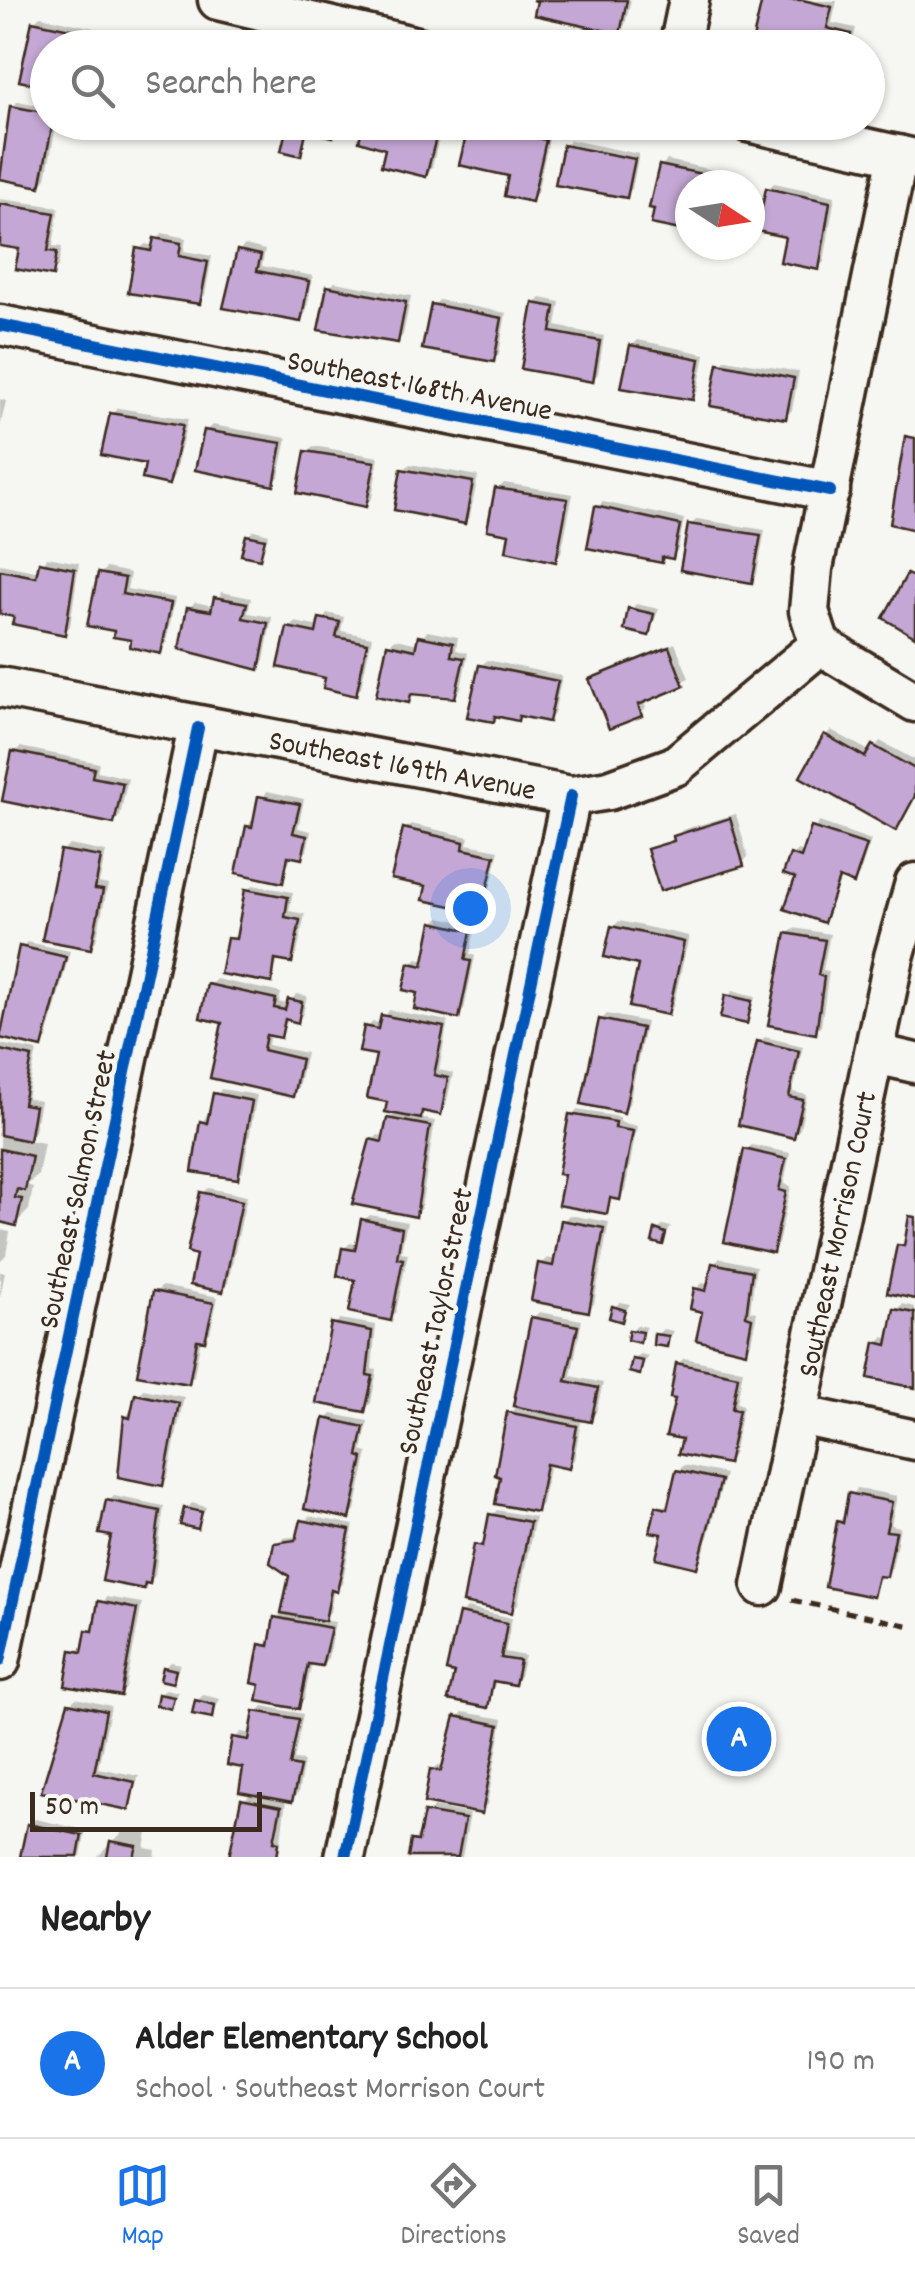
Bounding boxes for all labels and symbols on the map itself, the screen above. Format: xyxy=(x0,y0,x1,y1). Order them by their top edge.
north arrow xyxy=(675,170,765,260)
street label: Southeast 168th Avenue xyxy=(283,342,555,435)
street label: Southeast 169th Avenue xyxy=(265,722,539,815)
your location xyxy=(445,883,496,934)
street label: Southeast Salmon Street xyxy=(30,1046,131,1333)
street label: Southeast Morrison Court xyxy=(789,1088,891,1381)
street label: Southeast Taylor Street xyxy=(389,1185,488,1459)
pin: A xyxy=(706,1702,772,1776)
scale bar xyxy=(30,1787,262,1832)

